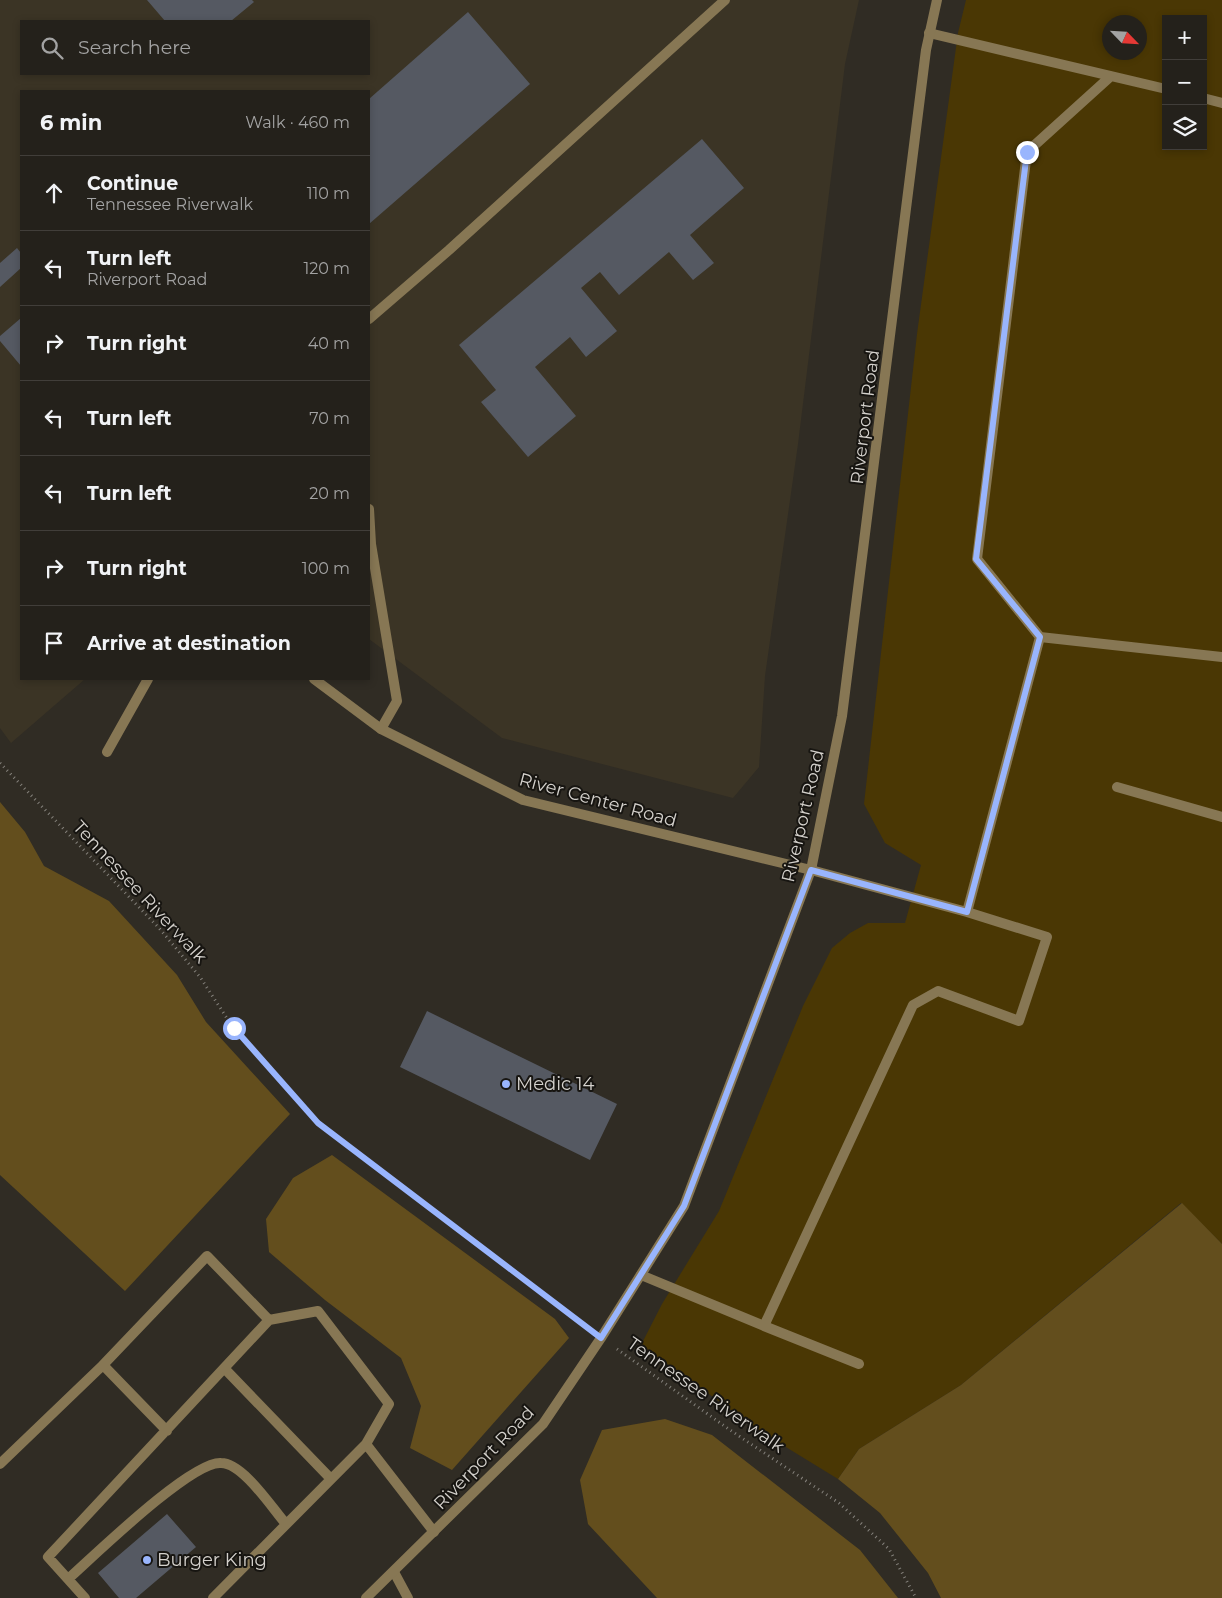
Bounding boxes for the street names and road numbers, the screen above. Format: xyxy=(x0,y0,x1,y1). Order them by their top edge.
street label: Riverport Road xyxy=(846,348,884,486)
street label: Riverport Road xyxy=(777,748,829,884)
street label: River Center Road xyxy=(517,768,679,832)
street label: Tennessee Riverwalk xyxy=(68,816,212,968)
street label: Tennessee Riverwalk xyxy=(623,1332,789,1458)
street label: Riverport Road xyxy=(429,1402,539,1514)

